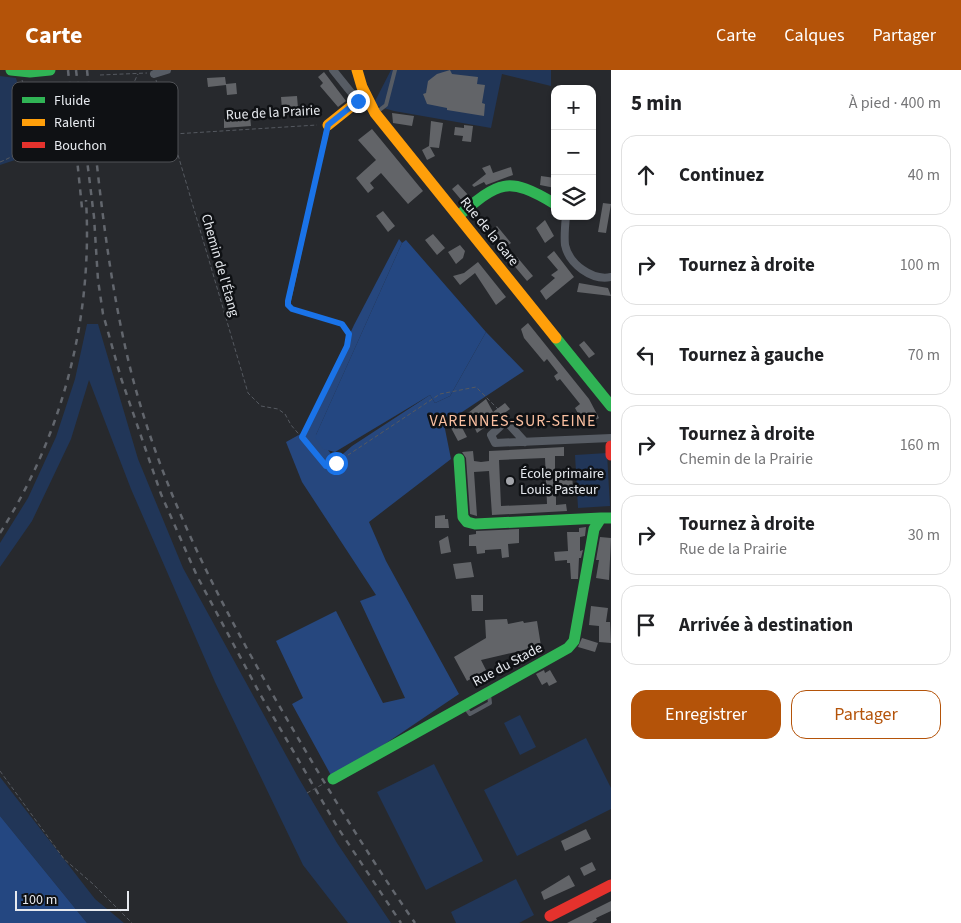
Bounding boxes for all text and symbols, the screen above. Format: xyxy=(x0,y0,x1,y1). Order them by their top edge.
text: Carte xyxy=(25,18,82,53)
text: Carte xyxy=(716,23,756,48)
text: Calques xyxy=(784,23,844,48)
text: Partager xyxy=(872,23,936,48)
legend xyxy=(12,82,178,162)
map controls xyxy=(551,85,596,220)
button: + xyxy=(551,85,596,130)
text: 5 min xyxy=(631,88,682,118)
route end xyxy=(347,90,370,113)
text: Fluide xyxy=(54,91,90,111)
text: À pied · 400 m xyxy=(849,92,941,114)
street label: Rue de la Prairie xyxy=(225,101,321,125)
text: Ralenti xyxy=(54,113,95,133)
button: − xyxy=(551,130,596,175)
text: Bouchon xyxy=(54,136,107,156)
icon: ahead xyxy=(632,161,660,189)
text: Continuez xyxy=(679,162,764,189)
text: 40 m xyxy=(908,164,940,186)
button: layers xyxy=(551,175,596,220)
street label: Rue de la Gare xyxy=(455,193,523,270)
street label: Chemin de l'Étang xyxy=(196,212,244,319)
icon: right xyxy=(632,251,660,279)
text: Tournez à droite xyxy=(679,252,815,279)
text: 100 m xyxy=(900,254,940,276)
icon: left xyxy=(632,341,660,369)
text: Tournez à gauche xyxy=(679,342,824,369)
text: 70 m xyxy=(908,344,940,366)
district label: VARENNES-SUR-SEINE xyxy=(430,410,596,432)
text: Tournez à droite xyxy=(679,421,815,448)
icon: right xyxy=(632,431,660,459)
text: 160 m xyxy=(900,434,940,456)
text: Chemin de la Prairie xyxy=(679,448,813,470)
route start xyxy=(325,452,348,475)
place label: École primaire Louis Pasteur xyxy=(520,464,604,500)
marker: École primaire Louis Pasteur xyxy=(504,475,516,487)
text: Tournez à droite xyxy=(679,511,815,538)
icon: right xyxy=(632,521,660,549)
text: 30 m xyxy=(908,524,940,546)
text: Rue de la Prairie xyxy=(679,538,787,560)
icon: arrive xyxy=(632,611,660,639)
text: Arrivée à destination xyxy=(679,612,853,639)
street label: Rue du Stade xyxy=(469,638,546,692)
button: Enregistrer xyxy=(631,690,781,739)
button: Partager xyxy=(791,690,941,739)
scale bar xyxy=(15,888,129,911)
text: 100 m xyxy=(22,890,57,910)

